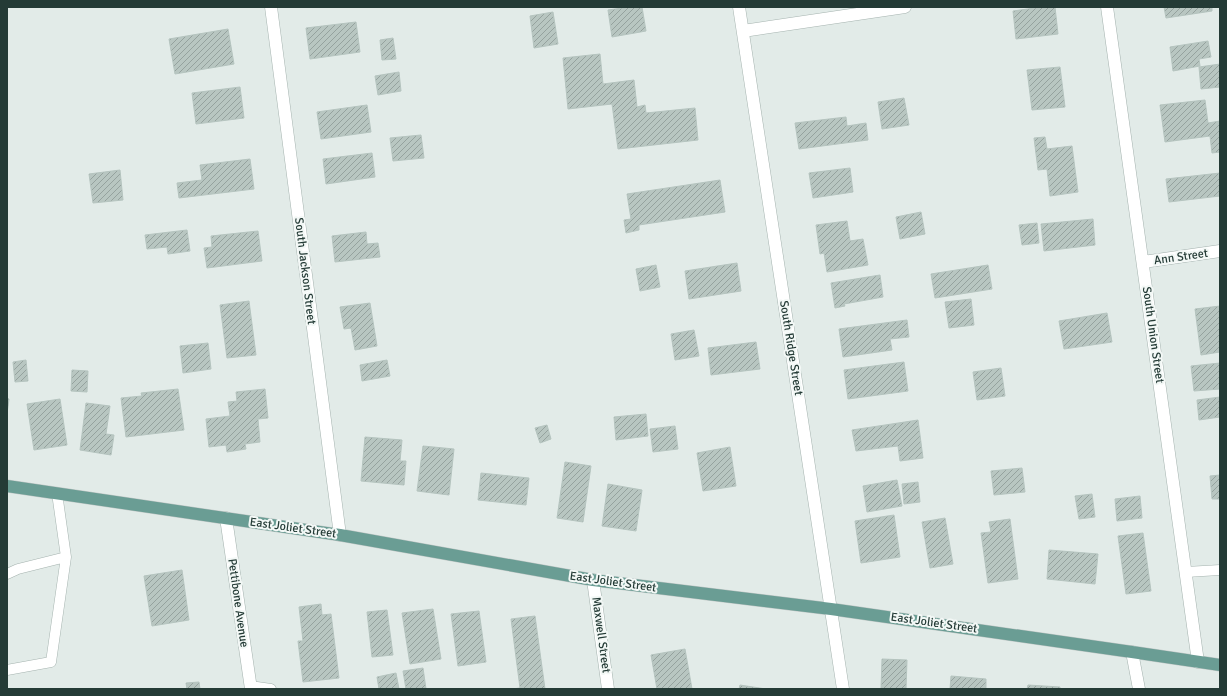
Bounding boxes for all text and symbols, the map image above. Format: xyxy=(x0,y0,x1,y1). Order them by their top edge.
street label: South Jackson Street xyxy=(291,217,319,325)
street label: Ann Street xyxy=(1153,246,1209,268)
street label: South Union Street xyxy=(1139,286,1167,384)
street label: South Ridge Street xyxy=(776,299,806,397)
street label: East Joliet Street xyxy=(249,514,337,542)
street label: Pettibone Avenue xyxy=(224,558,252,648)
street label: East Joliet Street xyxy=(569,568,657,596)
street label: Maxwell Street xyxy=(588,596,614,674)
street label: East Joliet Street xyxy=(890,609,978,637)

